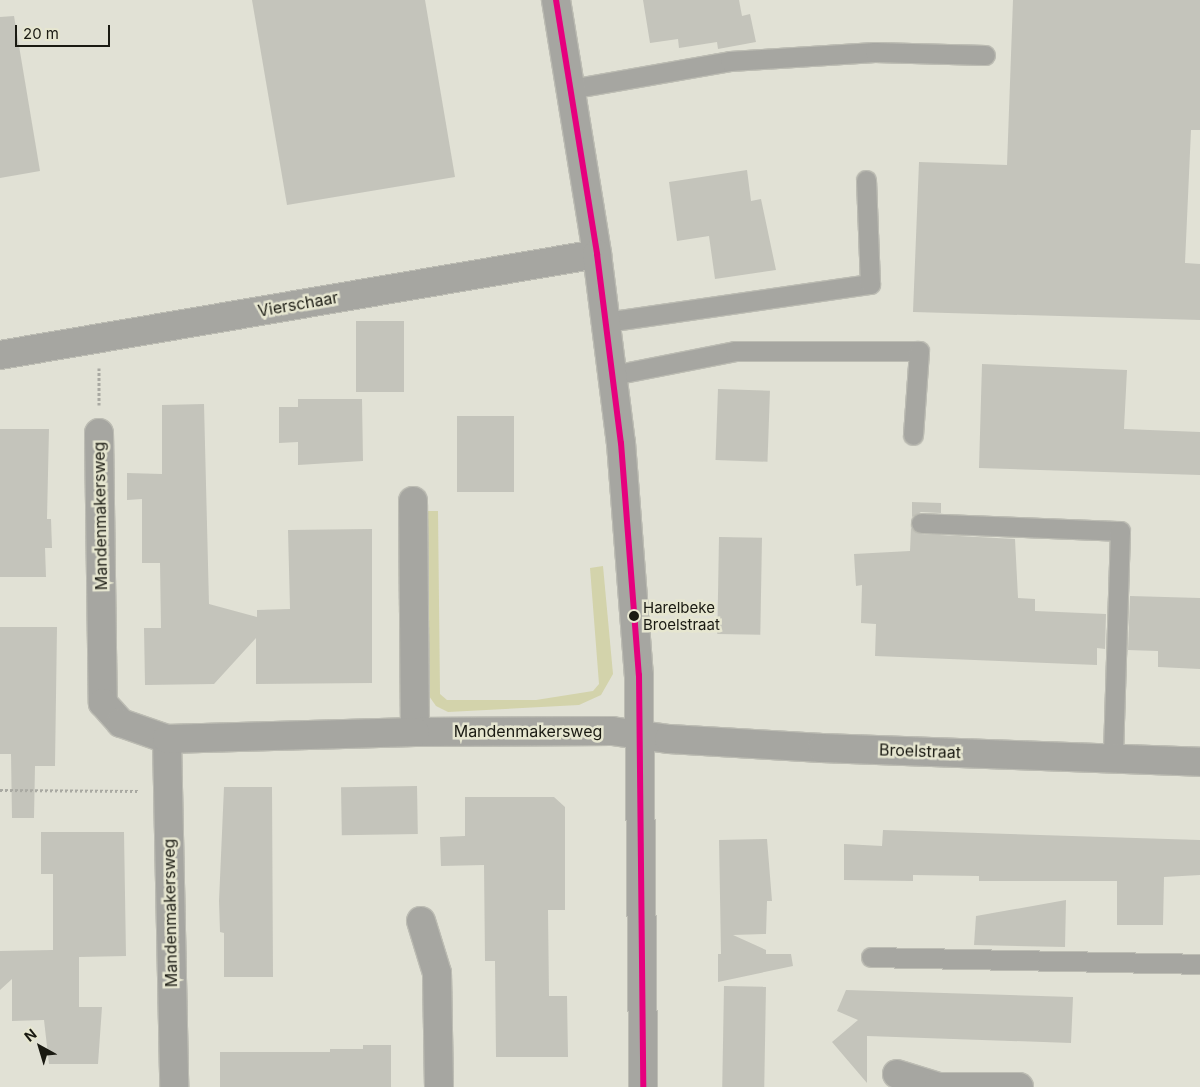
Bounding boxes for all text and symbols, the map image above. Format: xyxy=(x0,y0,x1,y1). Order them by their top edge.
scale bar xyxy=(18,15,112,47)
text: 20 m xyxy=(23,24,59,43)
street label: Vierschaar xyxy=(256,287,340,321)
street label: Mandenmakersweg xyxy=(89,442,111,590)
place label: Harelbeke Broelstraat xyxy=(643,598,720,633)
marker: Harelbeke Broelstraat xyxy=(629,611,639,621)
street label: Mandenmakersweg xyxy=(454,721,602,741)
street label: Broelstraat xyxy=(879,740,961,762)
street label: Mandenmakersweg xyxy=(159,839,181,987)
north arrow xyxy=(15,1022,65,1072)
text: N xyxy=(21,1025,40,1045)

